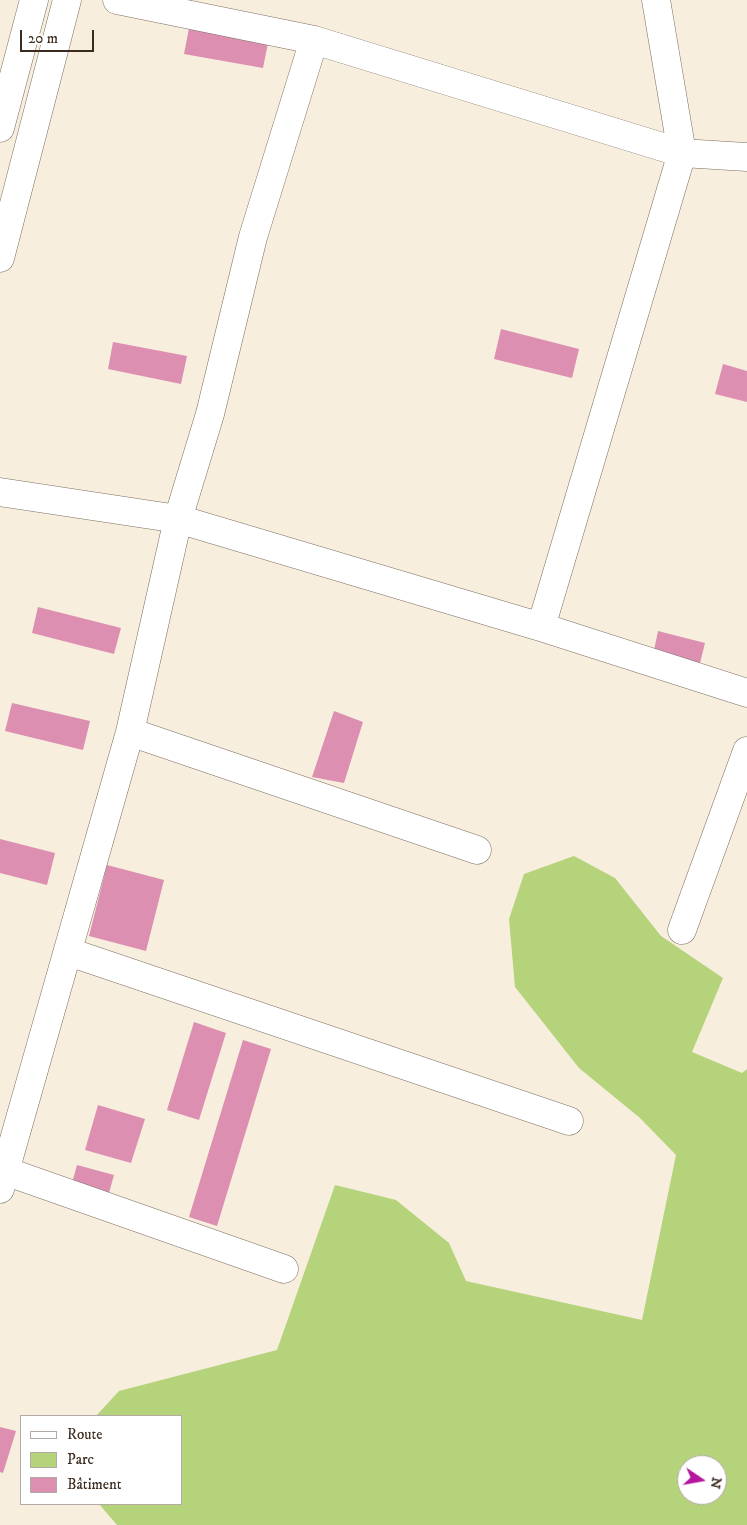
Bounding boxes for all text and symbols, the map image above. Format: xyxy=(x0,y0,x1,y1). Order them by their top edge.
scale bar xyxy=(22,20,96,52)
text: 20 m xyxy=(28,29,58,48)
legend xyxy=(20,1415,182,1505)
text: Route xyxy=(67,1425,102,1444)
text: Parc xyxy=(67,1450,94,1469)
north arrow xyxy=(677,1455,727,1505)
text: Bâtiment xyxy=(67,1475,122,1494)
text: N xyxy=(706,1475,726,1490)

